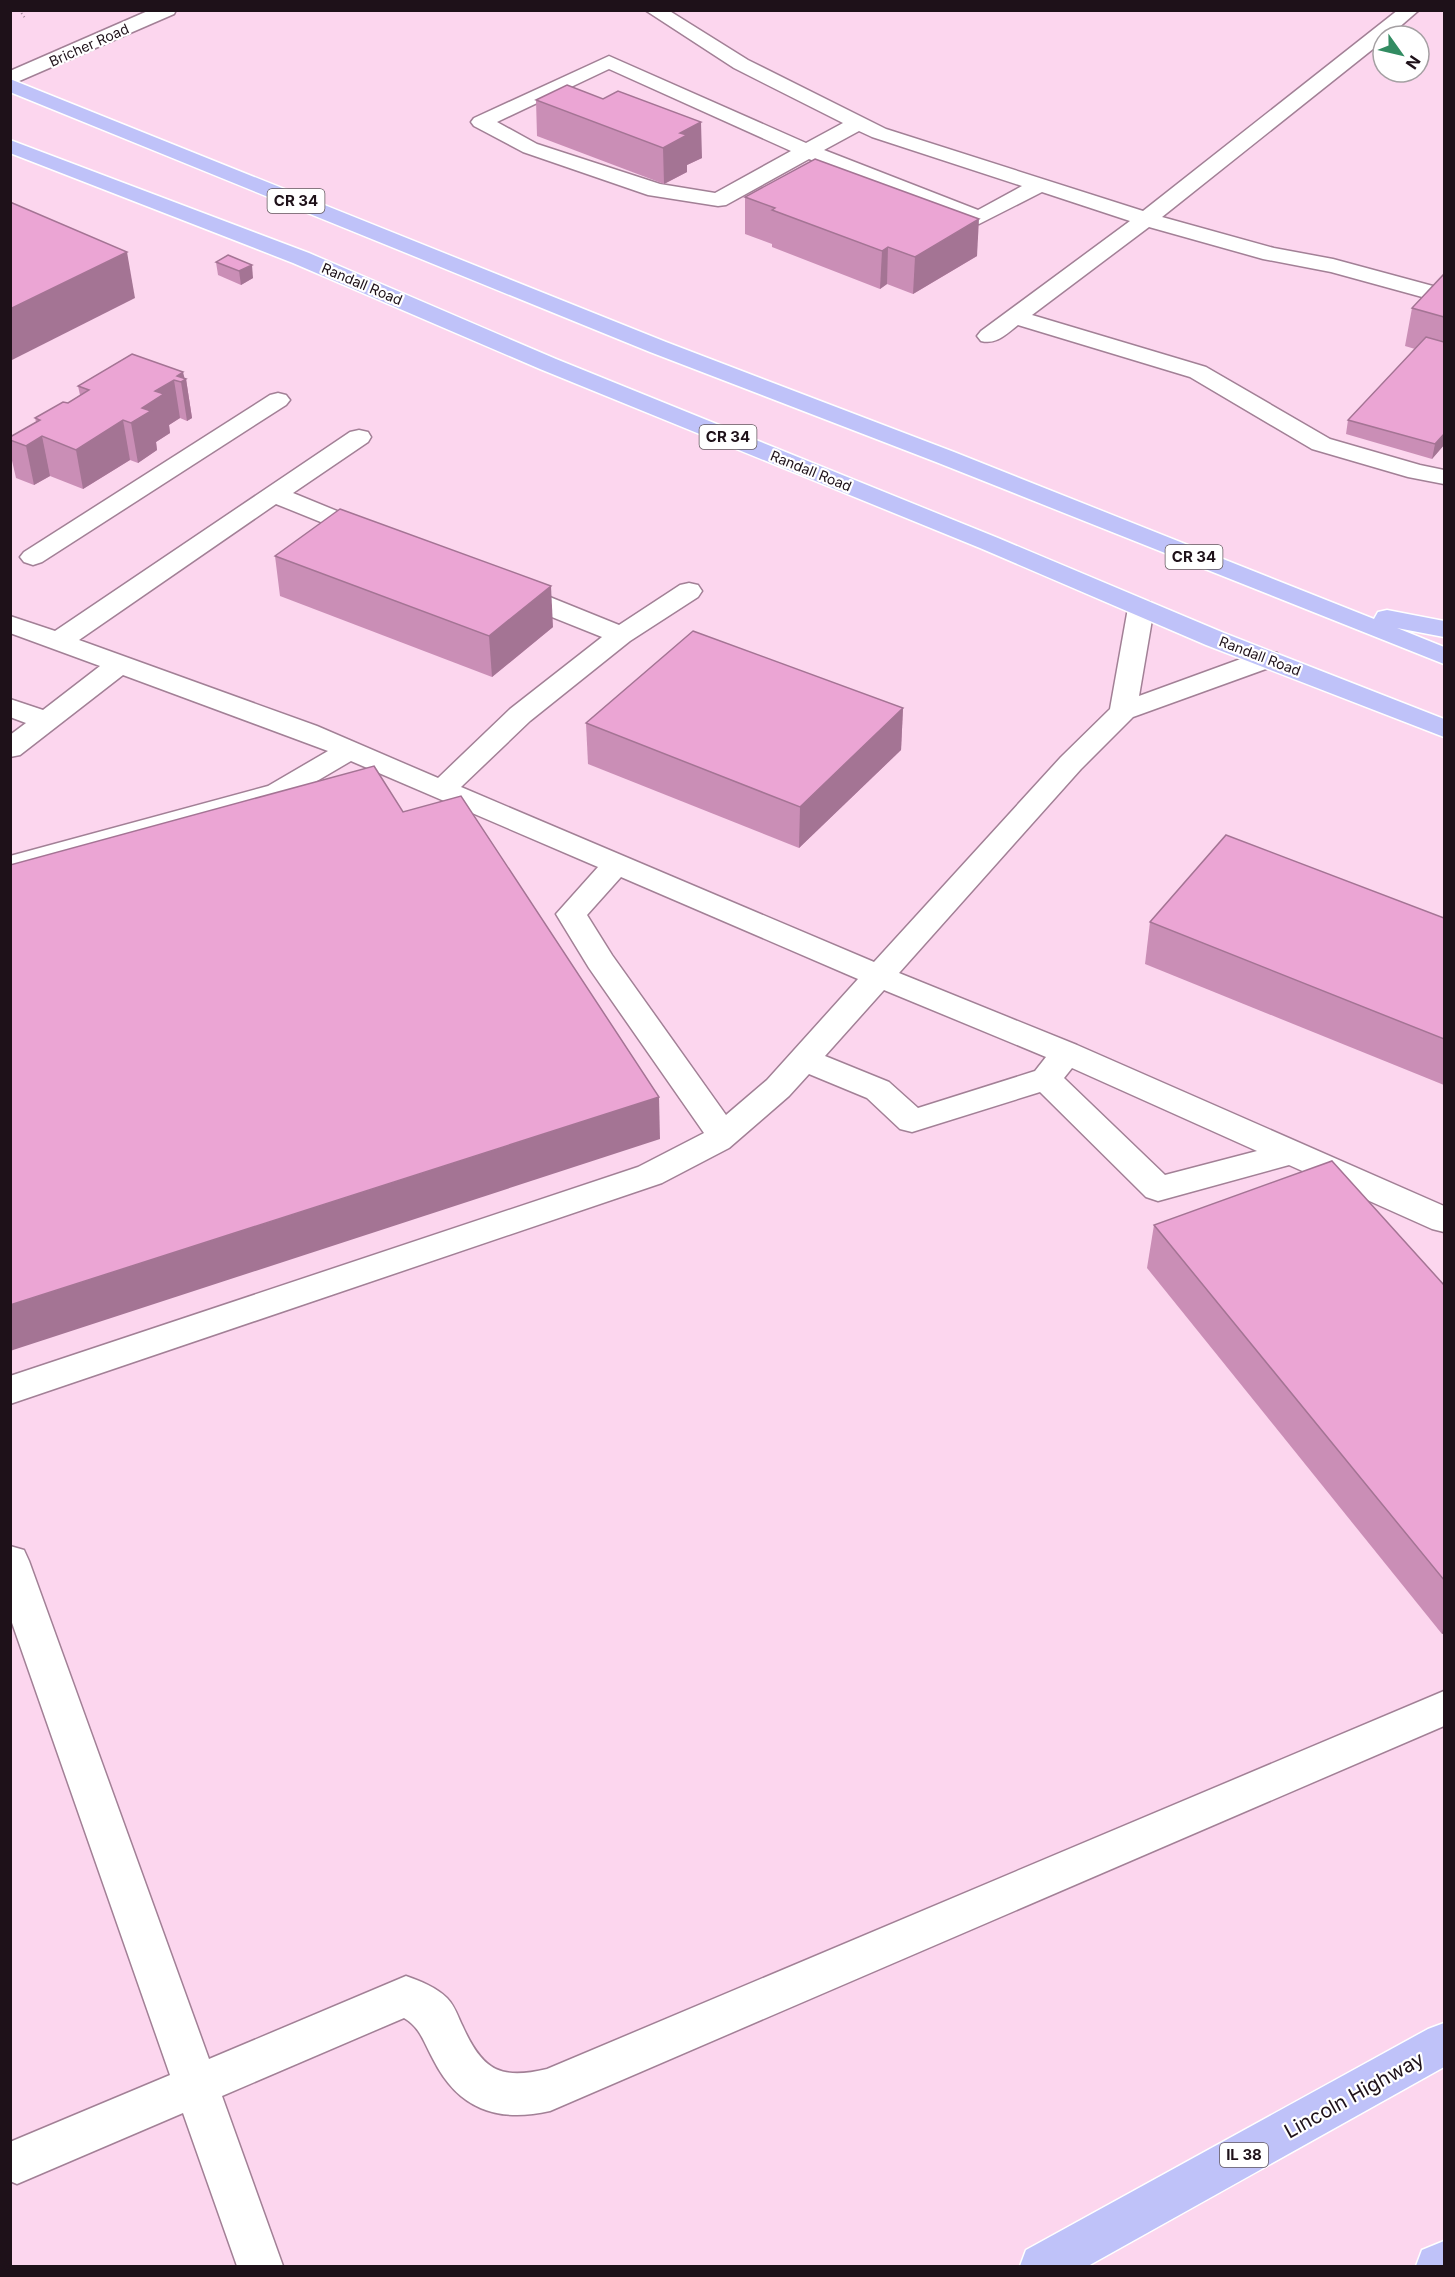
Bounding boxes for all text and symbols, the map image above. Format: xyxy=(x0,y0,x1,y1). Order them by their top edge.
street label: Bricher Road xyxy=(46,19,131,70)
north arrow xyxy=(1371,24,1431,84)
text: N xyxy=(1402,52,1425,73)
road number: CR 34 xyxy=(268,189,324,213)
street label: Randall Road xyxy=(319,259,405,308)
road number: CR 34 xyxy=(700,425,756,449)
street label: Randall Road xyxy=(768,447,854,495)
road number: CR 34 xyxy=(1166,545,1222,569)
street label: Randall Road xyxy=(1217,632,1303,679)
street label: Lincoln Highway xyxy=(1280,2047,1428,2143)
road number: IL 38 xyxy=(1220,2143,1268,2167)

